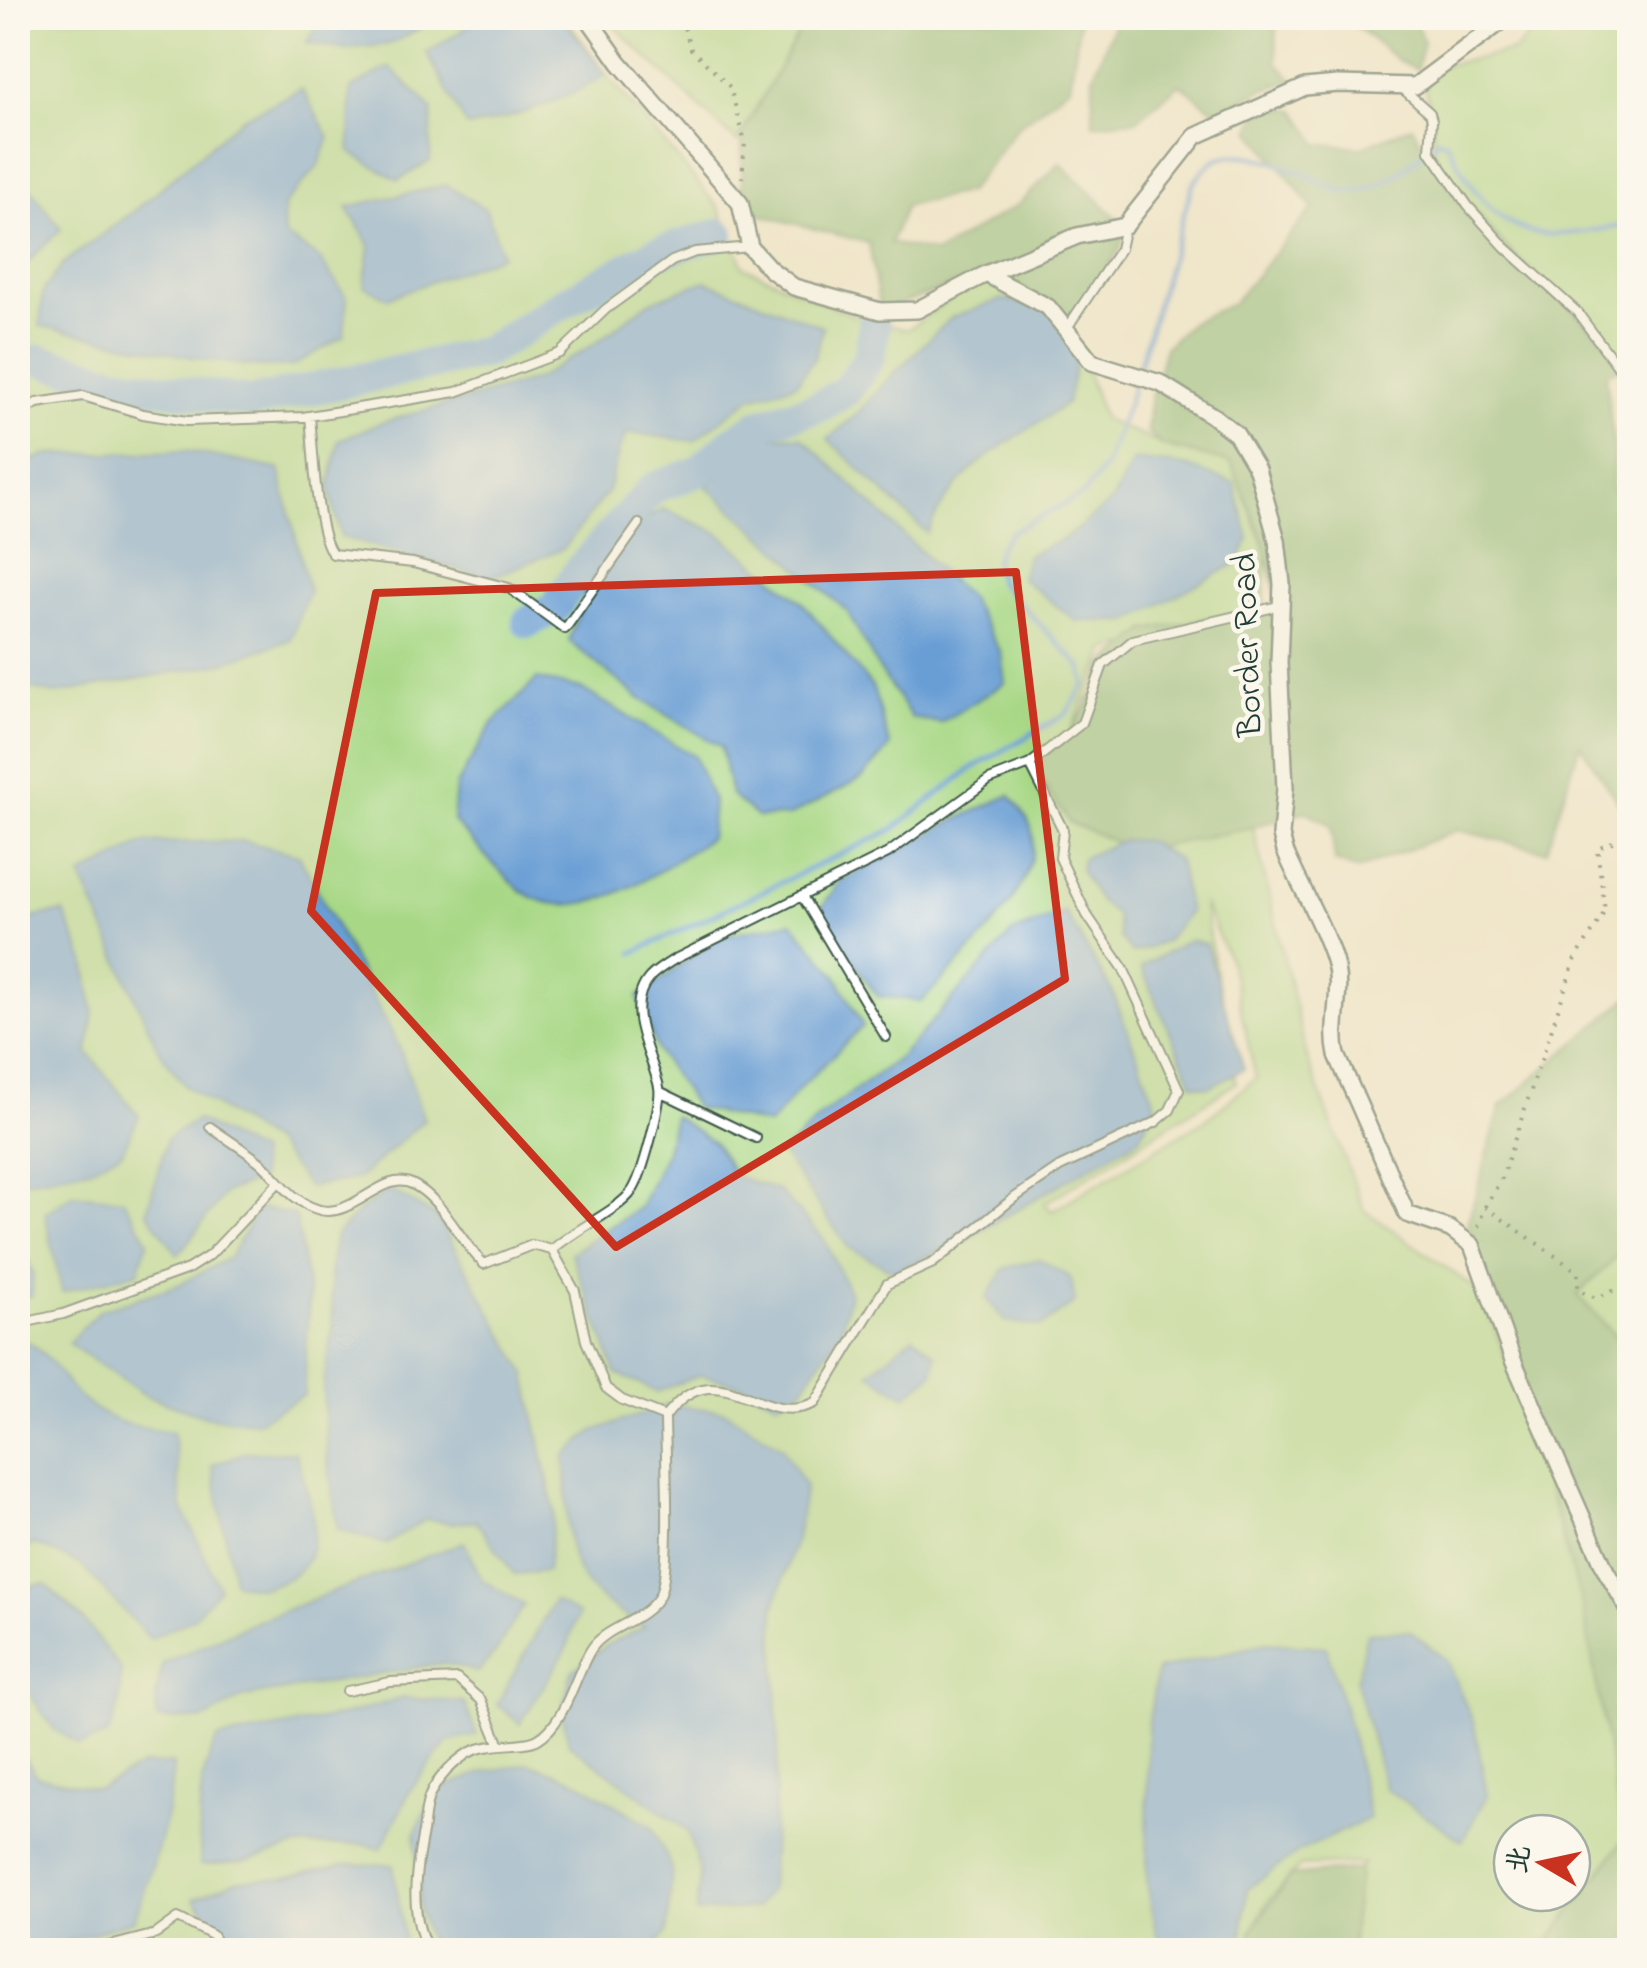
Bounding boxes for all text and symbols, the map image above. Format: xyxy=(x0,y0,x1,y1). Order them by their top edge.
street label: Border Road xyxy=(1220,552,1278,739)
north arrow xyxy=(1492,1813,1592,1913)
text: 北 xyxy=(1498,1843,1543,1877)

